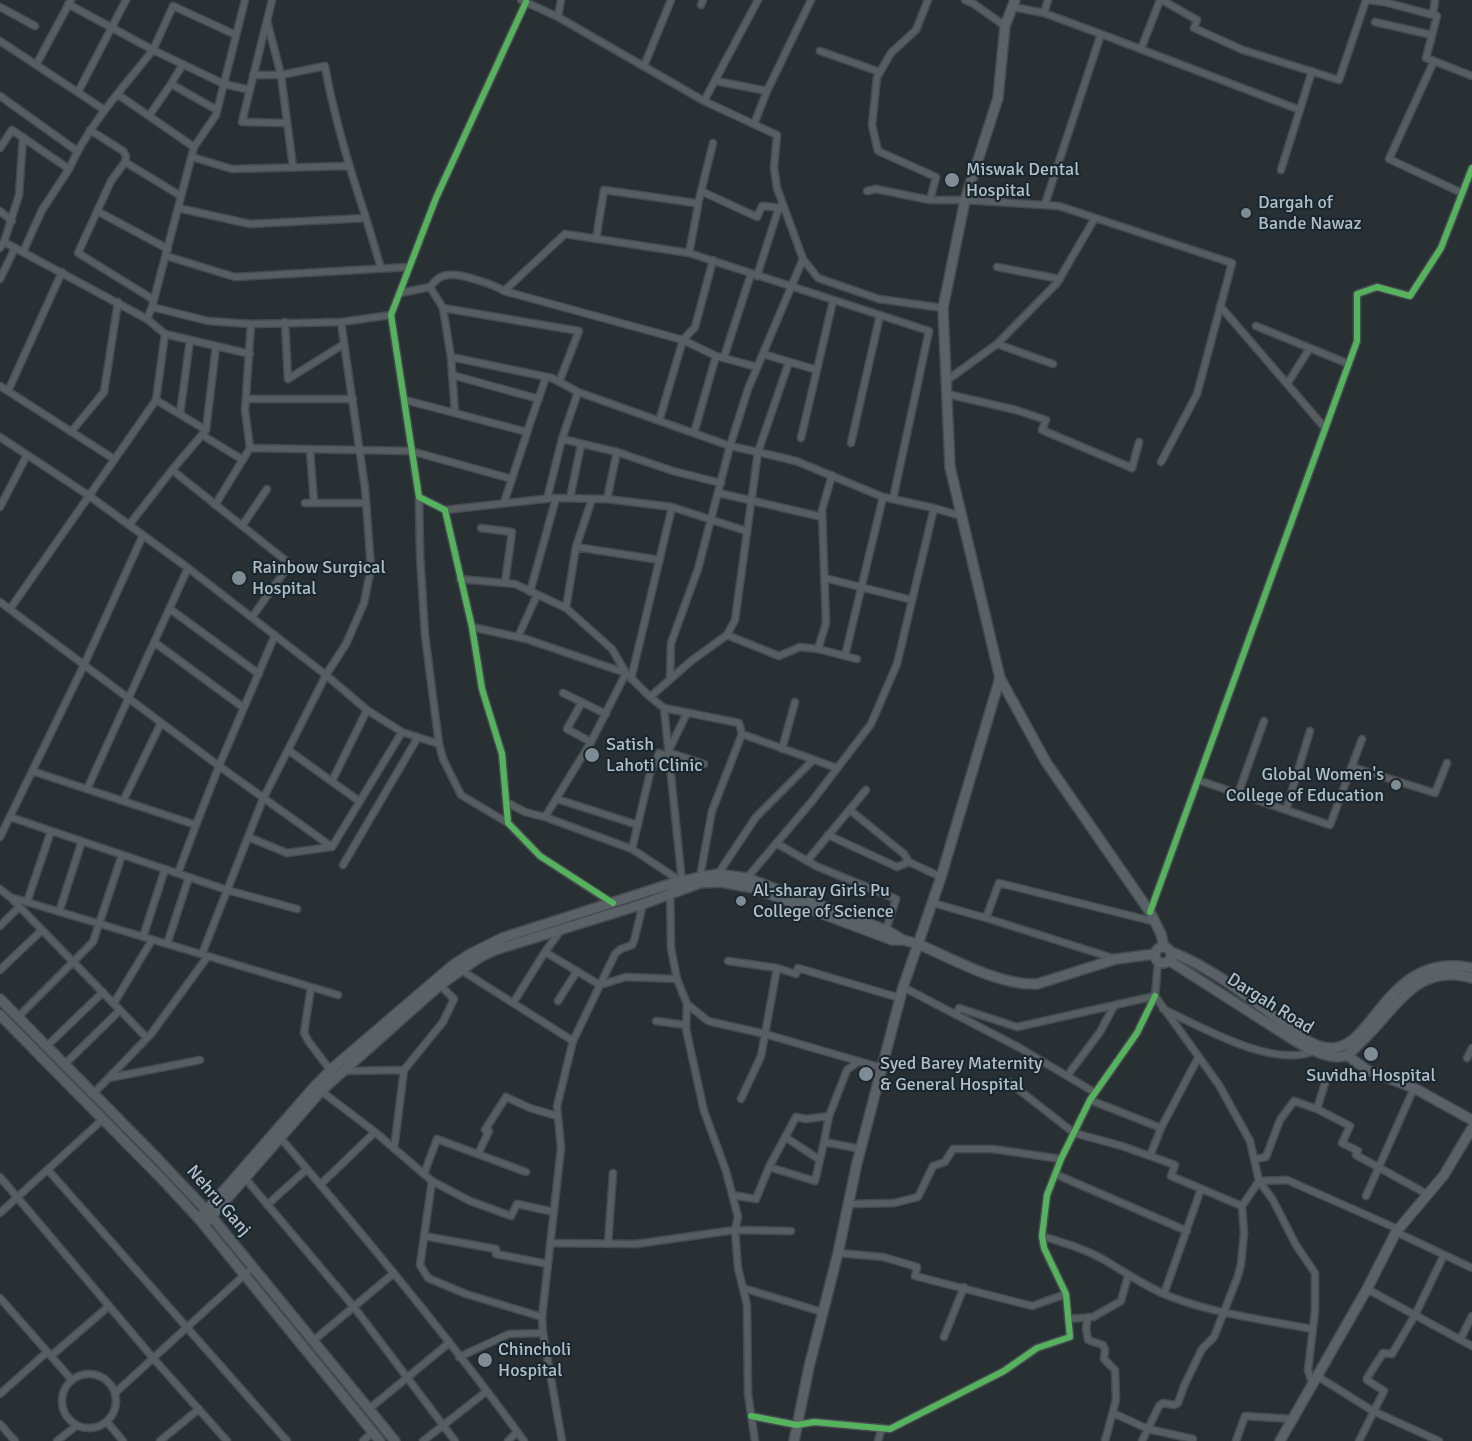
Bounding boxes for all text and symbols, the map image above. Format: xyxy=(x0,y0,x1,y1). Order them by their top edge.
place label: Miswak Dental Hospital xyxy=(966,159,1079,201)
marker: Miswak Dental Hospital xyxy=(943,171,961,189)
place label: Dargah of Bande Nawaz xyxy=(1258,192,1361,234)
marker: Dargah of Bande Nawaz xyxy=(1239,206,1253,220)
place label: Rainbow Surgical Hospital xyxy=(252,557,386,600)
marker: Rainbow Surgical Hospital xyxy=(230,569,248,587)
place label: Satish Lahoti Clinic xyxy=(606,734,703,777)
marker: Satish Lahoti Clinic xyxy=(583,746,601,764)
place label: Global Women's College of Education xyxy=(1226,764,1384,806)
marker: Global Women's College of Education xyxy=(1389,778,1403,792)
place label: Al-sharay Girls Pu College of Science xyxy=(753,880,894,922)
marker: Al-sharay Girls Pu College of Science xyxy=(734,894,748,908)
street label: Dargah Road xyxy=(1223,969,1317,1039)
marker: Suvidha Hospital xyxy=(1362,1045,1380,1063)
place label: Syed Barey Maternity & General Hospital xyxy=(880,1053,1042,1096)
marker: Syed Barey Maternity & General Hospital xyxy=(857,1065,875,1083)
place label: Suvidha Hospital xyxy=(1306,1065,1436,1087)
street label: Nehru Ganj xyxy=(181,1161,255,1241)
place label: Chincholi Hospital xyxy=(498,1339,571,1382)
marker: Chincholi Hospital xyxy=(476,1351,494,1369)

